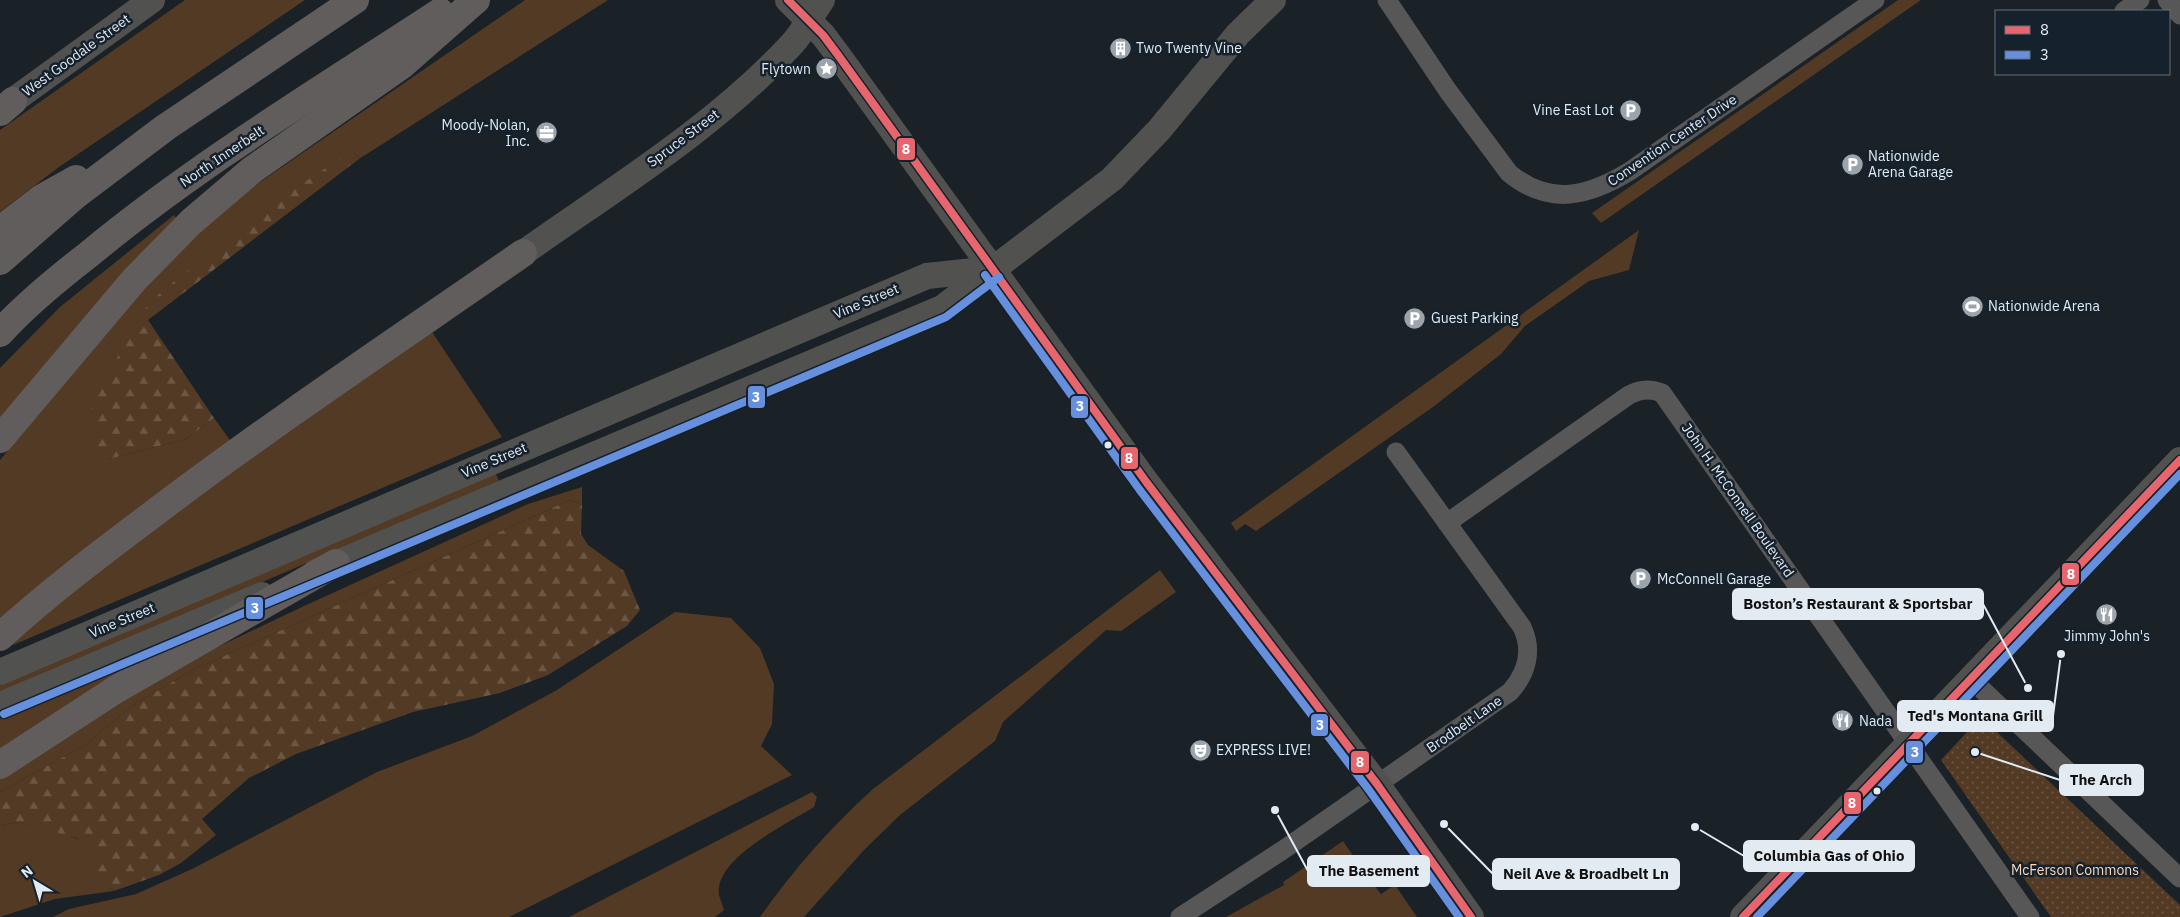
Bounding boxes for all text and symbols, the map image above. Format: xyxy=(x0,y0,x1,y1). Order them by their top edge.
street label: West Goodale Street xyxy=(18,10,134,100)
legend xyxy=(1995,10,2170,75)
text: 8 xyxy=(2040,20,2049,39)
building icon: Two Twenty Vine xyxy=(1108,36,1132,60)
place label: Two Twenty Vine xyxy=(1136,39,1242,57)
text: 3 xyxy=(2040,45,2049,64)
place icon: Flytown xyxy=(815,57,839,81)
place label: Flytown xyxy=(761,60,811,78)
street label: Convention Center Drive xyxy=(1604,90,1740,190)
parking icon: Vine East Lot xyxy=(1618,98,1642,122)
place label: Vine East Lot xyxy=(1533,101,1614,119)
street label: Spruce Street xyxy=(643,105,723,171)
place label: Moody-Nolan, Inc. xyxy=(442,116,530,150)
street label: North Innerbelt xyxy=(176,121,268,191)
office icon: Moody-Nolan, Inc. xyxy=(534,121,558,145)
line badge: 8 xyxy=(896,137,916,161)
text: 8 xyxy=(902,140,910,158)
place label: Nationwide Arena Garage xyxy=(1868,147,1954,181)
parking icon: Nationwide Arena Garage xyxy=(1840,152,1864,176)
street label: Vine Street xyxy=(831,279,902,323)
sports icon: Nationwide Arena xyxy=(1960,294,1984,318)
place label: Nationwide Arena xyxy=(1988,297,2101,315)
parking icon: Guest Parking xyxy=(1403,306,1427,330)
place label: Guest Parking xyxy=(1431,309,1519,327)
line badge: 3 xyxy=(747,385,766,409)
text: 3 xyxy=(752,388,760,406)
line badge: 3 xyxy=(1070,395,1089,419)
text: 3 xyxy=(1076,397,1084,415)
street label: John H. McConnell Boulevard xyxy=(1678,419,1798,581)
street label: Vine Street xyxy=(459,438,530,482)
unlabelled marker xyxy=(1103,440,1113,450)
line badge: 8 xyxy=(1120,446,1139,470)
text: 8 xyxy=(1125,449,1133,467)
line badge: 8 xyxy=(2061,562,2080,586)
text: 8 xyxy=(2067,565,2075,583)
parking icon: McConnell Garage xyxy=(1629,567,1653,591)
place label: McConnell Garage xyxy=(1657,570,1771,588)
callout: Boston’s Restaurant & Sportsbar xyxy=(1733,589,1983,619)
text: Boston’s Restaurant & Sportsbar xyxy=(1743,594,1973,613)
line badge: 3 xyxy=(245,596,264,620)
street label: Vine Street xyxy=(87,598,158,642)
text: 3 xyxy=(251,599,259,617)
restaurant icon: Jimmy John's xyxy=(2095,602,2119,626)
place label: Jimmy John's xyxy=(2064,627,2150,645)
street label: Brodbelt Lane xyxy=(1423,691,1505,757)
callout: Ted's Montana Grill xyxy=(1898,701,2053,731)
text: Ted's Montana Grill xyxy=(1907,706,2043,725)
restaurant icon: Nada xyxy=(1831,709,1855,733)
place label: Nada xyxy=(1859,712,1892,730)
line badge: 3 xyxy=(1310,713,1329,737)
text: 3 xyxy=(1316,716,1324,734)
theatre icon: EXPRESS LIVE! xyxy=(1188,738,1212,762)
line badge: 3 xyxy=(1905,740,1924,764)
place label: EXPRESS LIVE! xyxy=(1216,741,1311,759)
text: 3 xyxy=(1911,743,1919,761)
line badge: 8 xyxy=(1350,750,1370,774)
text: 8 xyxy=(1356,753,1364,771)
callout: The Arch xyxy=(2060,765,2143,795)
text: The Arch xyxy=(2070,770,2132,789)
unlabelled marker xyxy=(1872,786,1882,796)
line badge: 8 xyxy=(1843,791,1862,815)
text: 8 xyxy=(1848,794,1856,812)
callout: Columbia Gas of Ohio xyxy=(1744,841,1914,871)
text: Columbia Gas of Ohio xyxy=(1754,846,1904,865)
callout: The Basement xyxy=(1308,856,1429,886)
north arrow xyxy=(10,857,60,907)
callout: Neil Ave & Broadbelt Ln xyxy=(1493,859,1679,889)
text: The Basement xyxy=(1319,861,1420,880)
park label: McFerson Commons xyxy=(2011,861,2139,879)
text: N xyxy=(17,862,37,882)
text: Neil Ave & Broadbelt Ln xyxy=(1503,864,1669,883)

